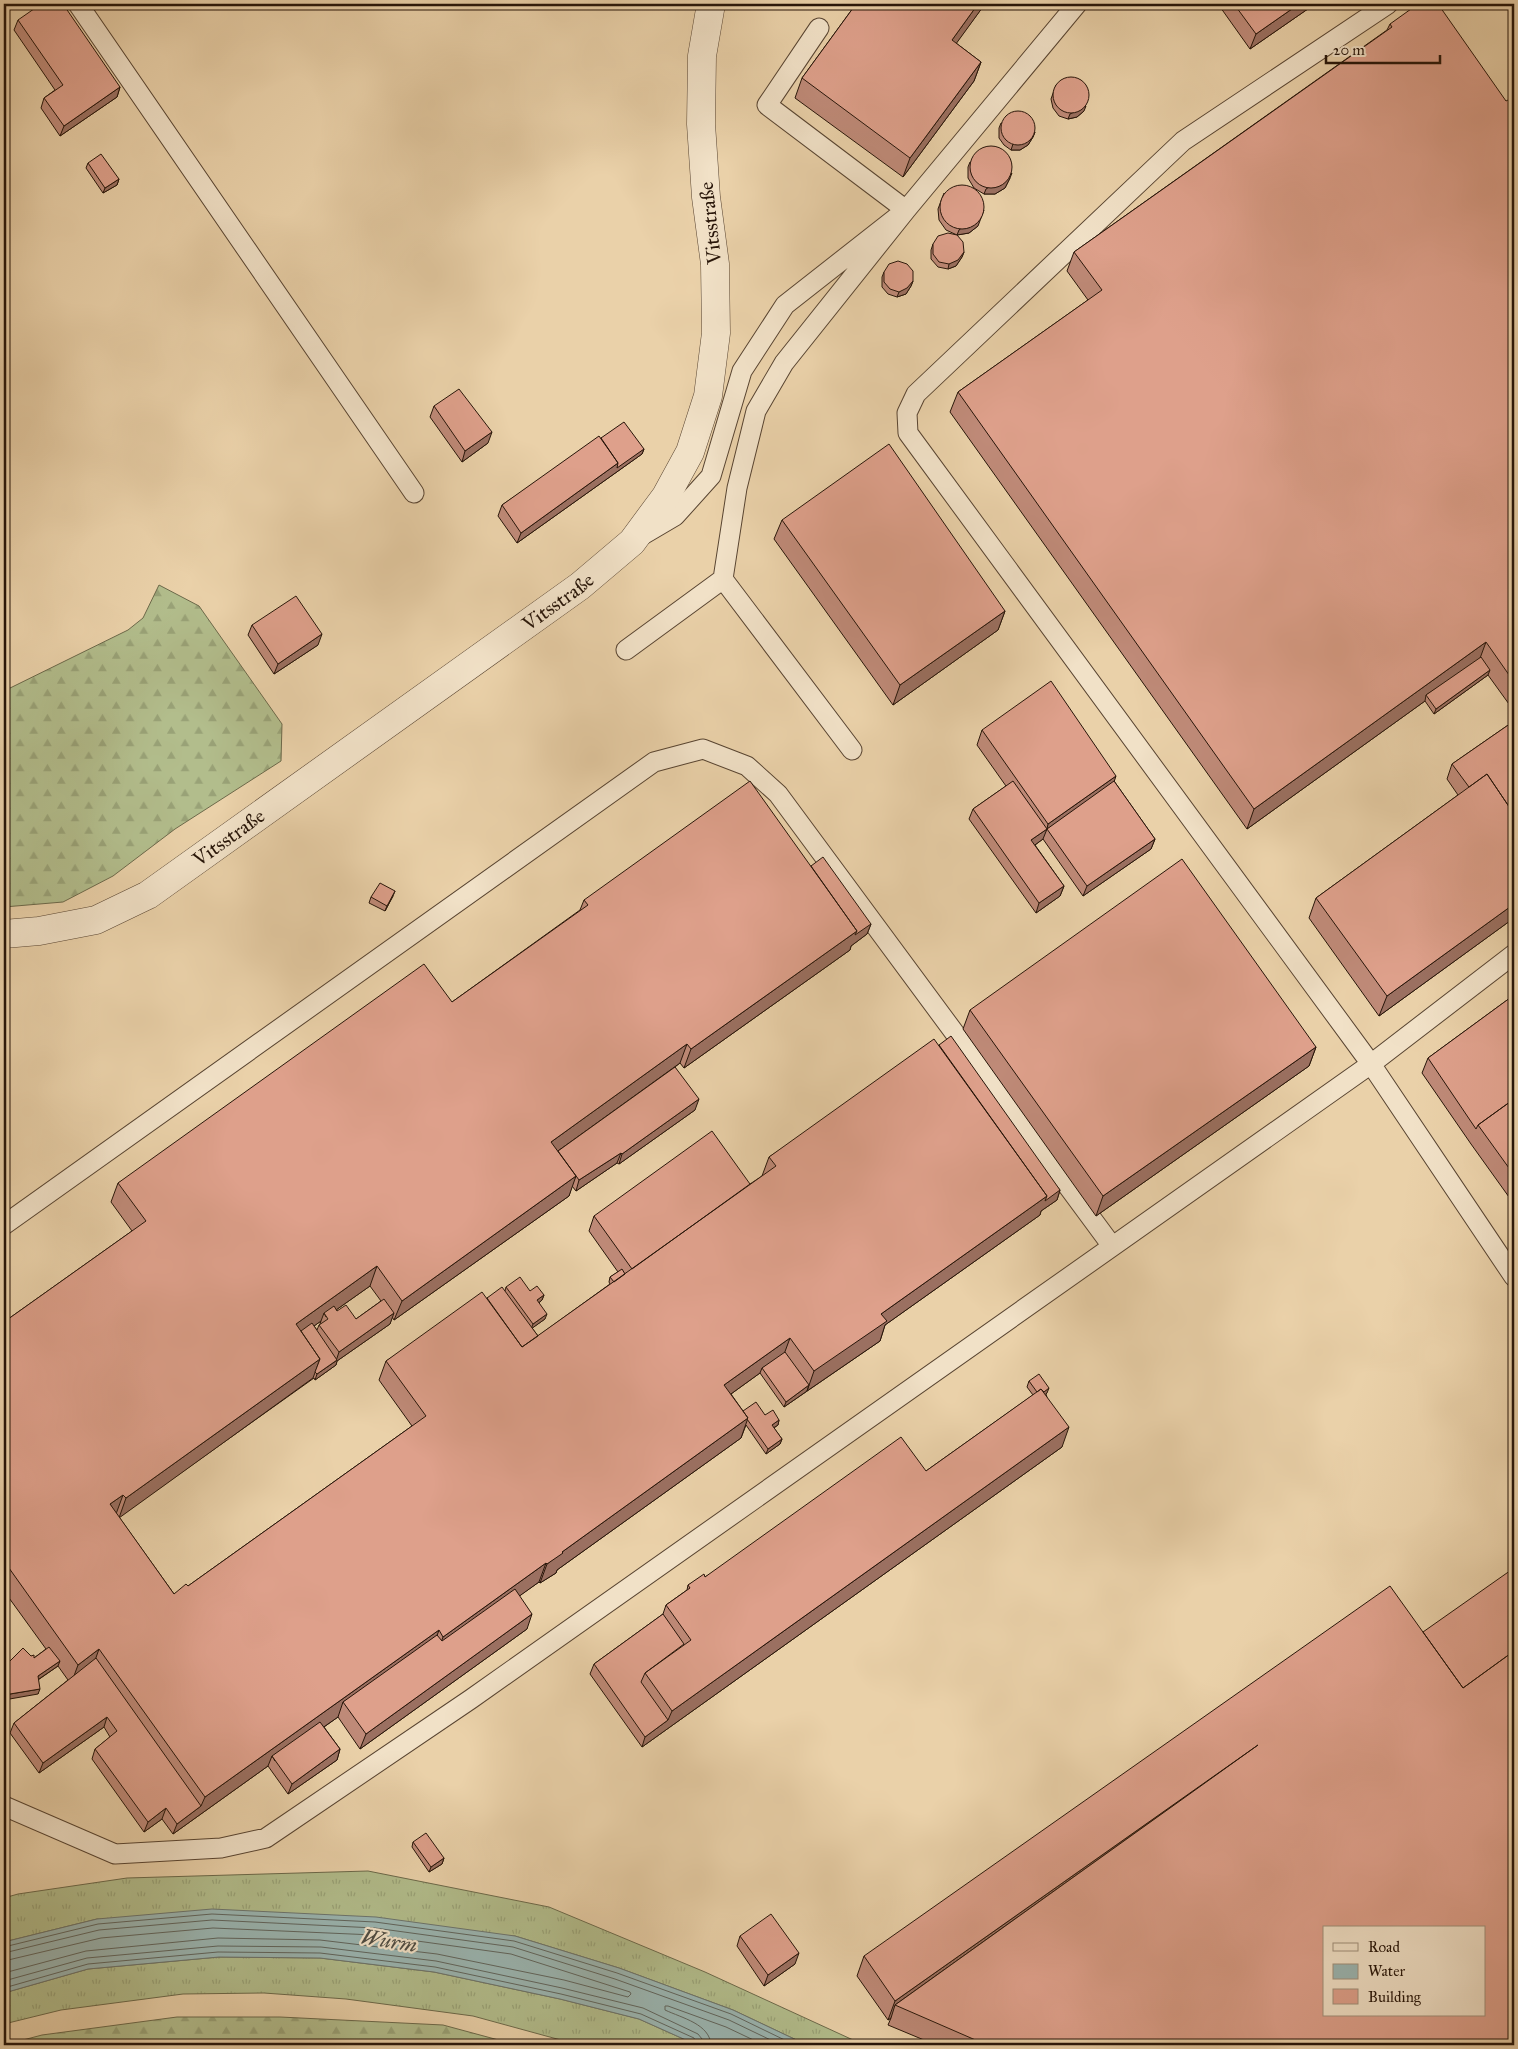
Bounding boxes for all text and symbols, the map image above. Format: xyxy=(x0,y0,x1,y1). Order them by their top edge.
scale bar xyxy=(1326,32,1439,64)
text: 20 m xyxy=(1333,41,1365,59)
street label: Vitsstraße xyxy=(694,181,726,266)
street label: Vitsstraße xyxy=(517,568,599,636)
street label: Vitsstraße xyxy=(187,804,269,872)
water label: Wurm xyxy=(359,1924,419,1958)
legend xyxy=(1323,1926,1486,2016)
text: Road xyxy=(1368,1938,1400,1956)
text: Water xyxy=(1368,1962,1405,1980)
text: Building xyxy=(1368,1988,1422,2006)

